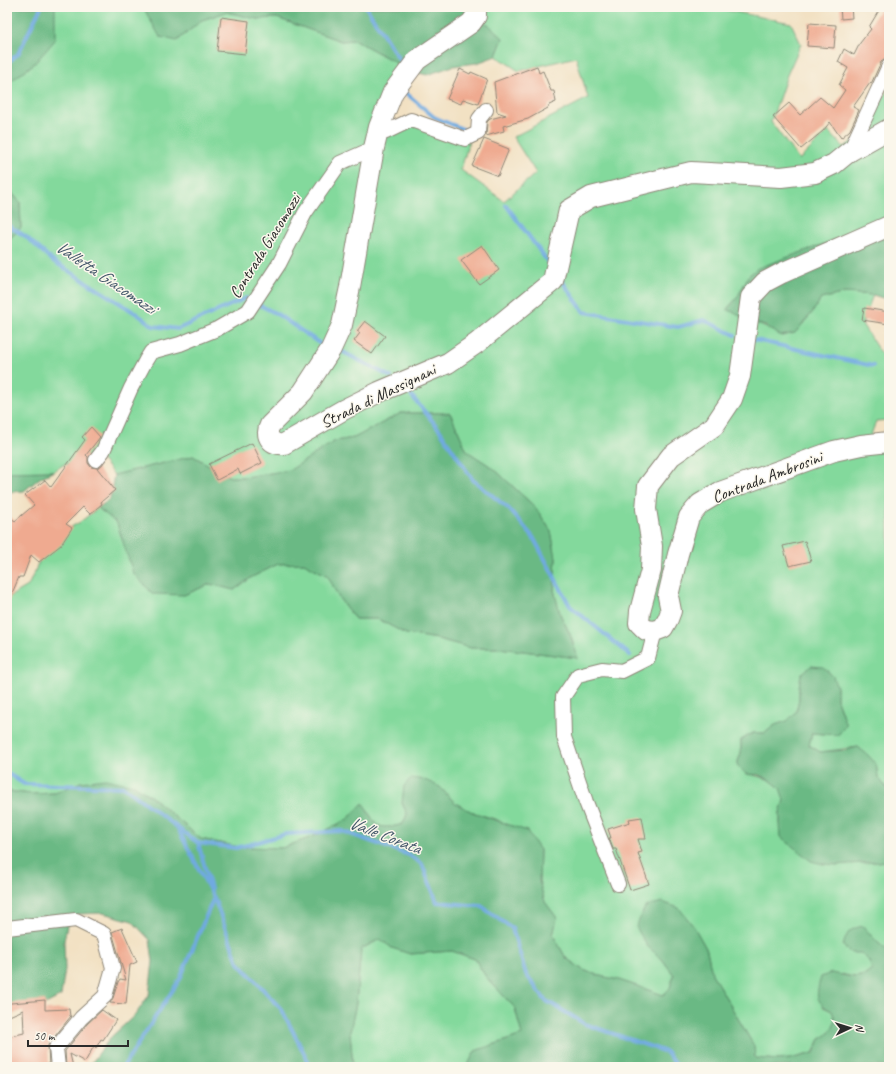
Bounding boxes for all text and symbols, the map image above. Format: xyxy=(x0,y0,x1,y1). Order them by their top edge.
street label: Contrada Giacomazzi xyxy=(224,188,306,302)
water label: Valletta Giacomazzi xyxy=(52,235,164,321)
street label: Strada di Massignani xyxy=(317,358,441,433)
street label: Contrada Ambrosini xyxy=(709,445,828,508)
water label: Valle Corata xyxy=(346,811,425,859)
north arrow xyxy=(830,1008,870,1048)
scale bar xyxy=(28,1022,128,1048)
text: N xyxy=(853,1023,867,1033)
text: 50 m xyxy=(34,1028,56,1044)

